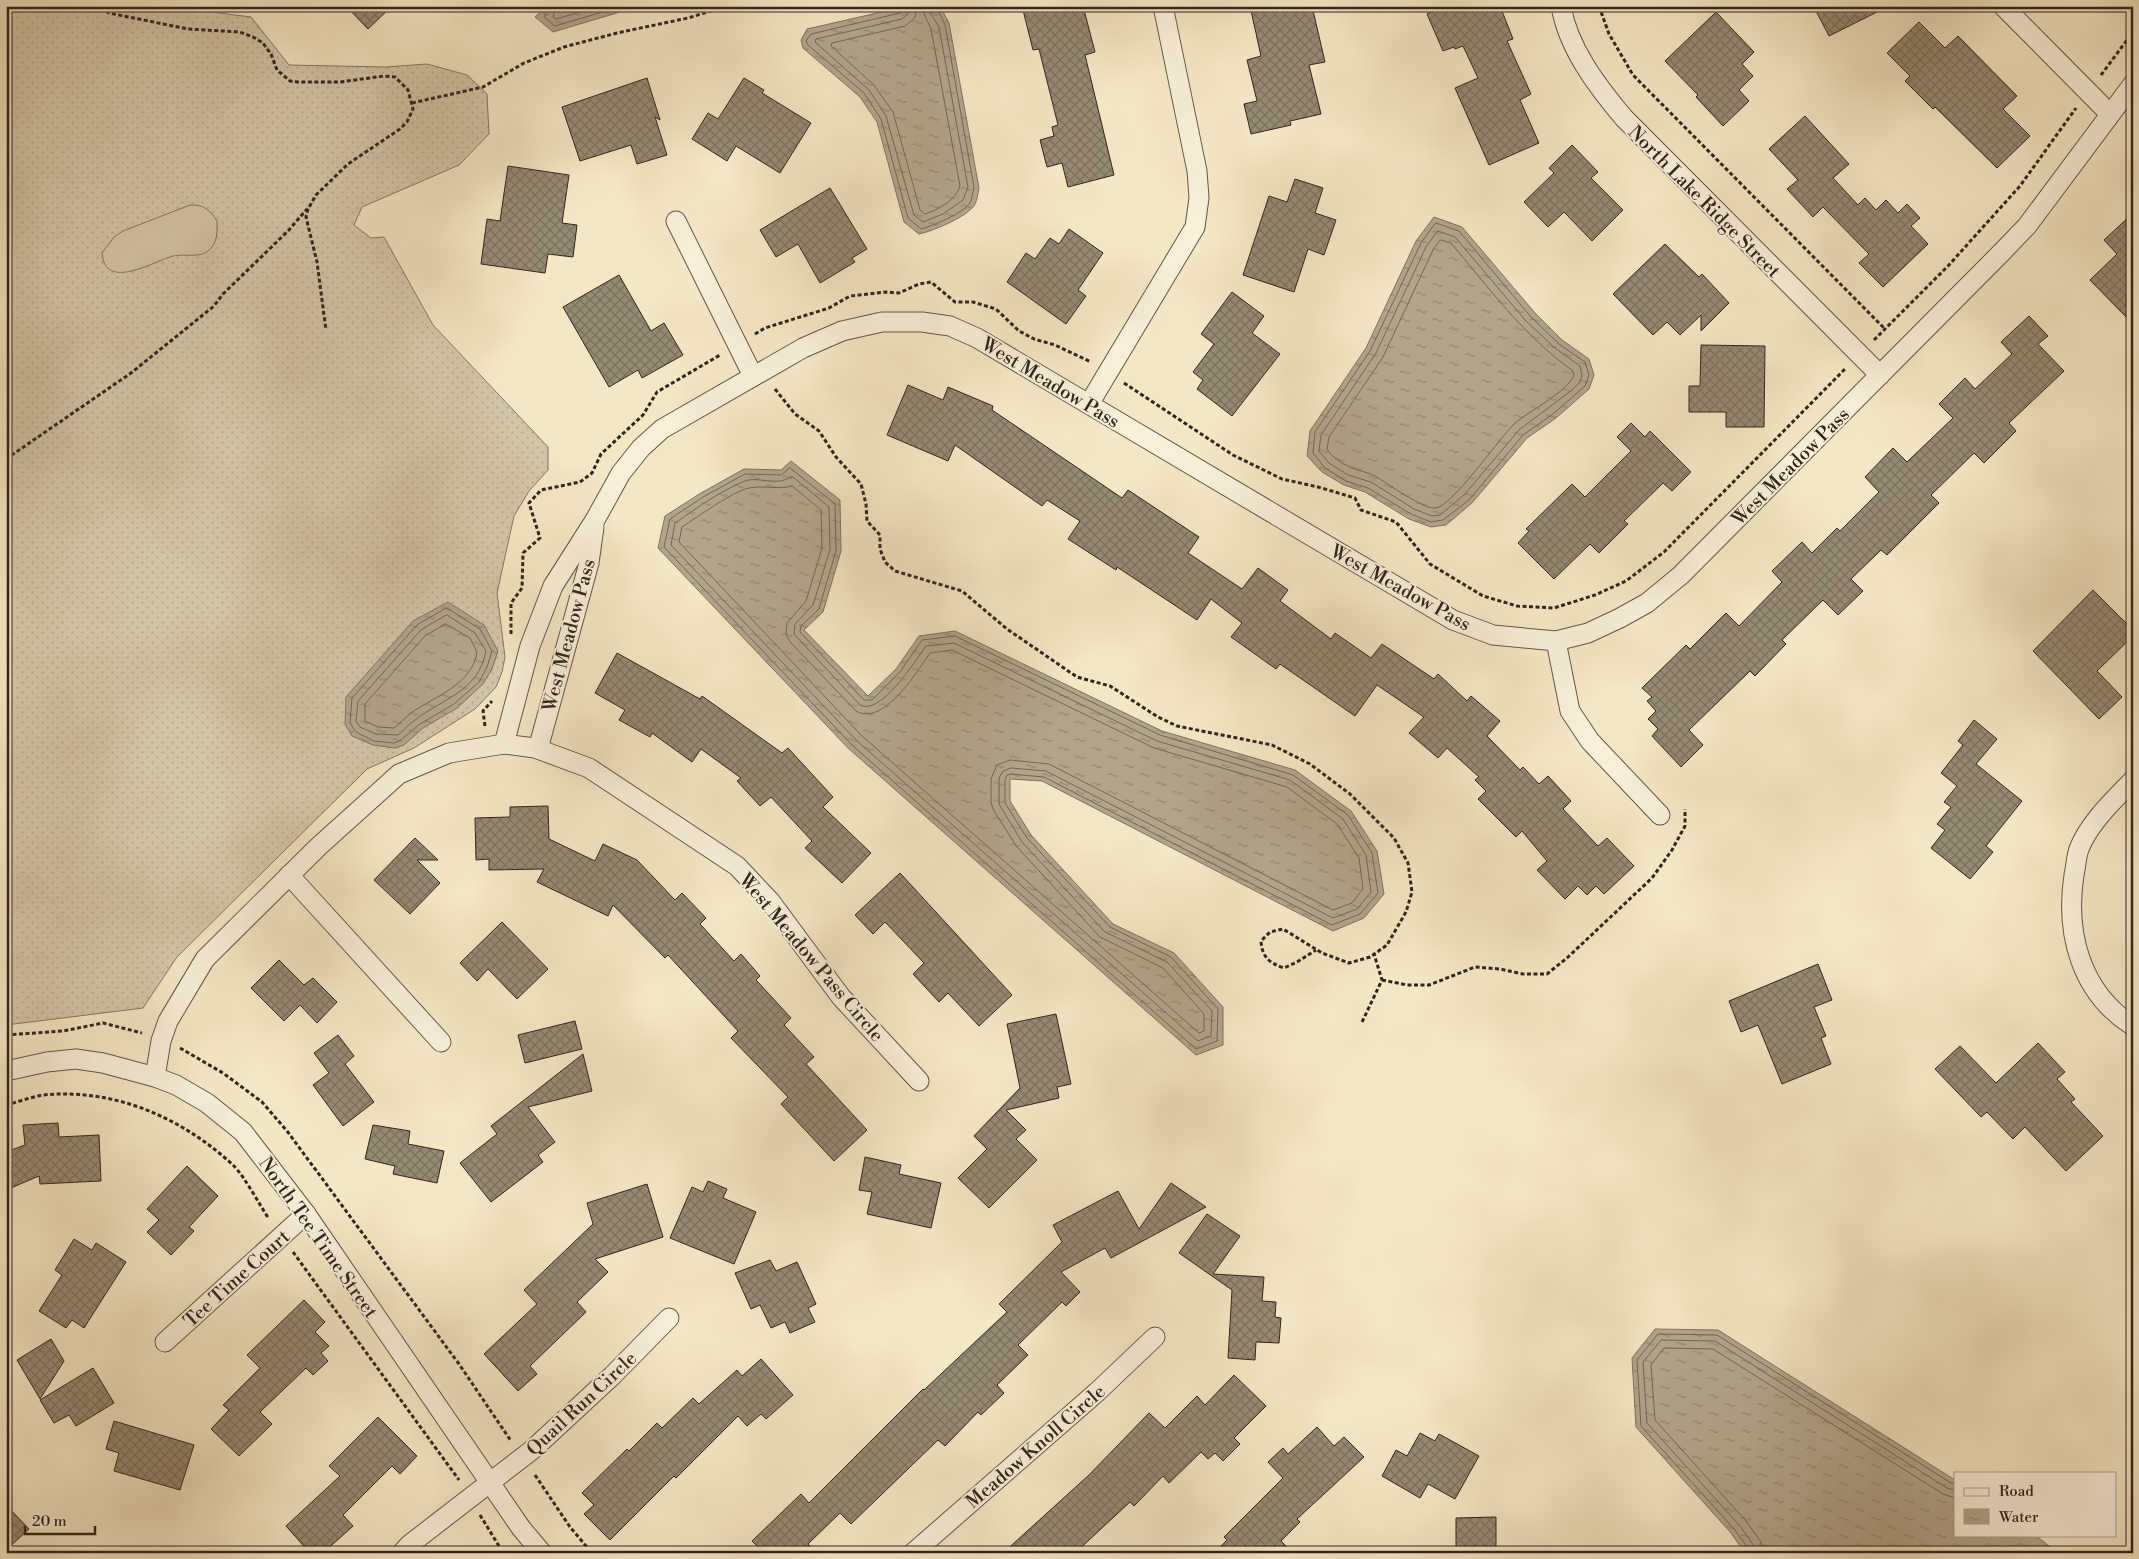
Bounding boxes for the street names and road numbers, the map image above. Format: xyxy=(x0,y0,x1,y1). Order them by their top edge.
street label: North Lake Ridge Street xyxy=(1623,120,1786,283)
street label: West Meadow Pass xyxy=(976,332,1124,434)
street label: West Meadow Pass xyxy=(1726,403,1855,531)
street label: West Meadow Pass xyxy=(1325,539,1475,636)
street label: West Meadow Pass xyxy=(537,556,601,715)
street label: West Meadow Pass Circle xyxy=(733,868,889,1047)
street label: North Tee Time Street xyxy=(253,1152,383,1323)
street label: Tee Time Court xyxy=(179,1225,295,1333)
street label: Quail Run Circle xyxy=(521,1346,642,1461)
street label: Meadow Knoll Circle xyxy=(961,1380,1110,1514)

